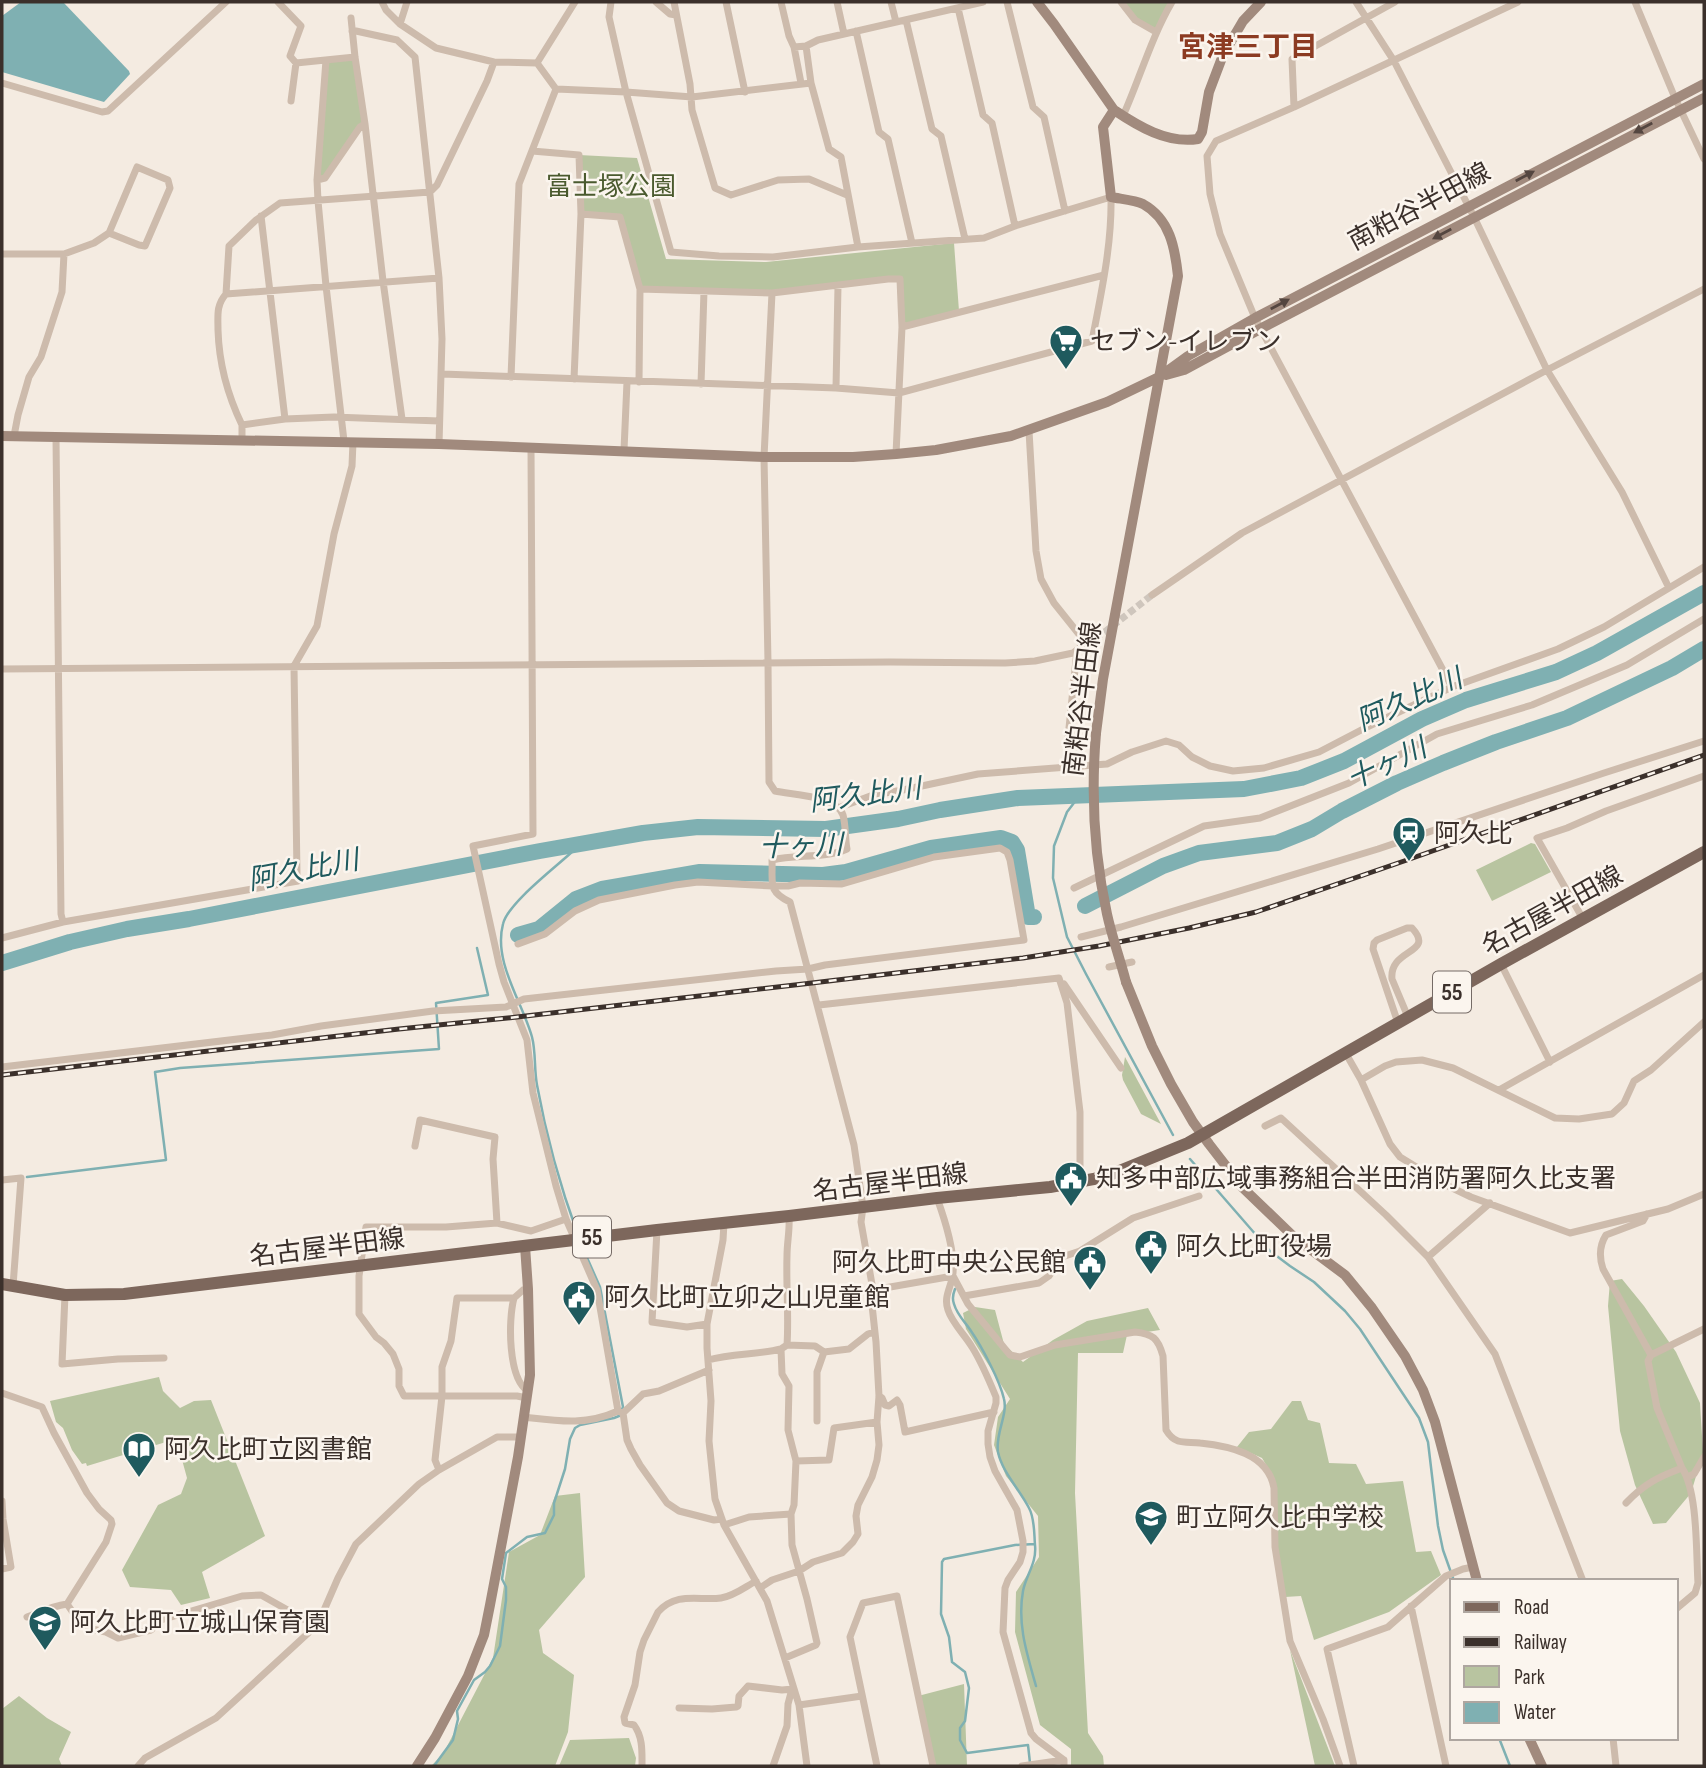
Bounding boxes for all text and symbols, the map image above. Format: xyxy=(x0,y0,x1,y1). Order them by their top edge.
district label: 宮津三丁目 xyxy=(1178,31,1318,64)
one-way arrow xyxy=(1633,122,1653,134)
street label: 南粕谷半田線 xyxy=(1344,157,1496,258)
one-way arrow xyxy=(1516,171,1536,183)
park label: 富士塚公園 xyxy=(546,172,676,203)
one-way arrow xyxy=(1432,228,1452,239)
one-way arrow xyxy=(1271,299,1291,311)
supermarket icon: セブン-イレブン xyxy=(1047,322,1085,371)
place label: セブン-イレブン xyxy=(1090,327,1282,358)
street label: 南粕谷半田線 xyxy=(1059,620,1108,778)
water label: 阿久比川 xyxy=(1352,661,1470,738)
water label: 十ヶ川 xyxy=(1342,730,1434,797)
water label: 阿久比川 xyxy=(808,772,926,819)
station icon: 阿久比 xyxy=(1390,814,1428,863)
place label: 阿久比 xyxy=(1434,819,1512,850)
water label: 十ヶ川 xyxy=(758,828,847,864)
water label: 阿久比川 xyxy=(245,843,364,897)
street label: 名古屋半田線 xyxy=(1477,860,1628,963)
road number: 55 xyxy=(1433,972,1471,1012)
street label: 名古屋半田線 xyxy=(811,1159,969,1208)
public building icon: 知多中部広域事務組合半田消防署阿久比支署 xyxy=(1052,1159,1090,1208)
place label: 知多中部広域事務組合半田消防署阿久比支署 xyxy=(1096,1164,1616,1195)
road number: 55 xyxy=(573,1217,611,1258)
street label: 名古屋半田線 xyxy=(248,1224,406,1273)
public building icon: 阿久比町役場 xyxy=(1132,1227,1170,1276)
place label: 阿久比町役場 xyxy=(1176,1232,1332,1263)
public building icon: 阿久比町中央公民館 xyxy=(1071,1243,1109,1292)
place label: 阿久比町中央公民館 xyxy=(832,1248,1066,1279)
public building icon: 阿久比町立卯之山児童館 xyxy=(560,1278,598,1327)
place label: 阿久比町立卯之山児童館 xyxy=(604,1283,890,1314)
library icon: 阿久比町立図書館 xyxy=(120,1430,158,1479)
place label: 阿久比町立図書館 xyxy=(164,1435,372,1466)
school or university icon: 町立阿久比中学校 xyxy=(1132,1498,1170,1547)
place label: 町立阿久比中学校 xyxy=(1176,1503,1384,1534)
legend xyxy=(1450,1579,1678,1740)
text: Road xyxy=(1514,1595,1549,1620)
school or university icon: 阿久比町立城山保育園 xyxy=(26,1603,64,1652)
place label: 阿久比町立城山保育園 xyxy=(70,1608,330,1639)
text: Railway xyxy=(1514,1630,1567,1655)
text: Park xyxy=(1514,1665,1545,1690)
text: Water xyxy=(1514,1700,1556,1725)

